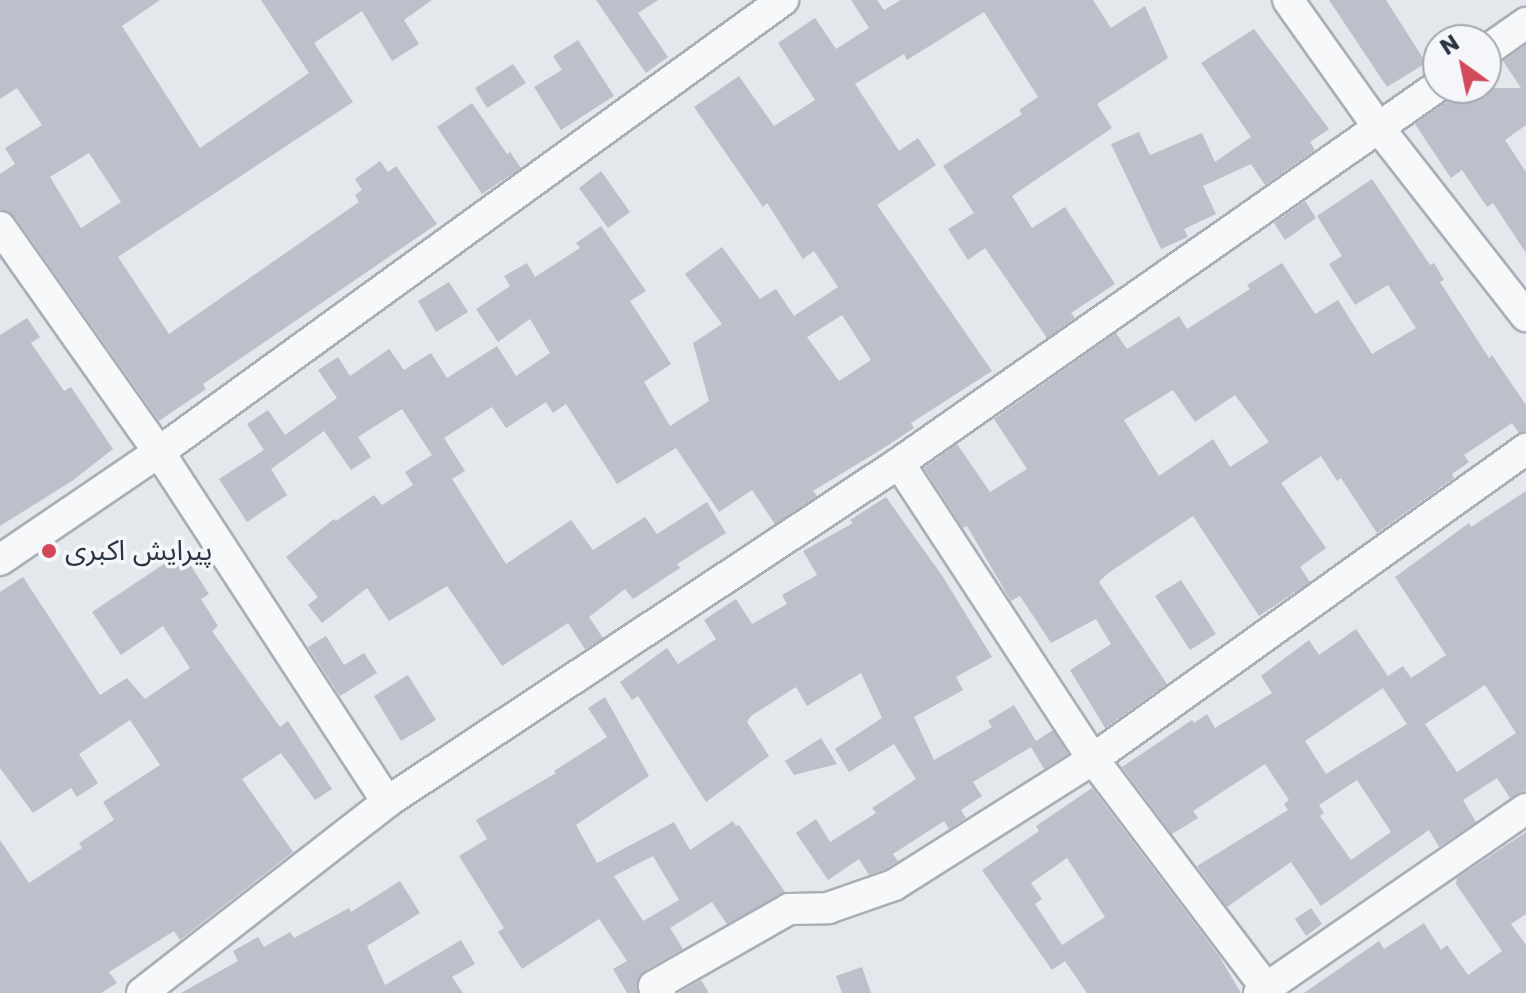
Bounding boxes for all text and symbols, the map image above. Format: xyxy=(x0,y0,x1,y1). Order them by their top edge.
north arrow xyxy=(1422,24,1502,104)
text: N xyxy=(1434,28,1465,63)
place label: پیرایش اکبری xyxy=(65,534,212,568)
marker: پیرایش اکبری xyxy=(40,542,58,560)

